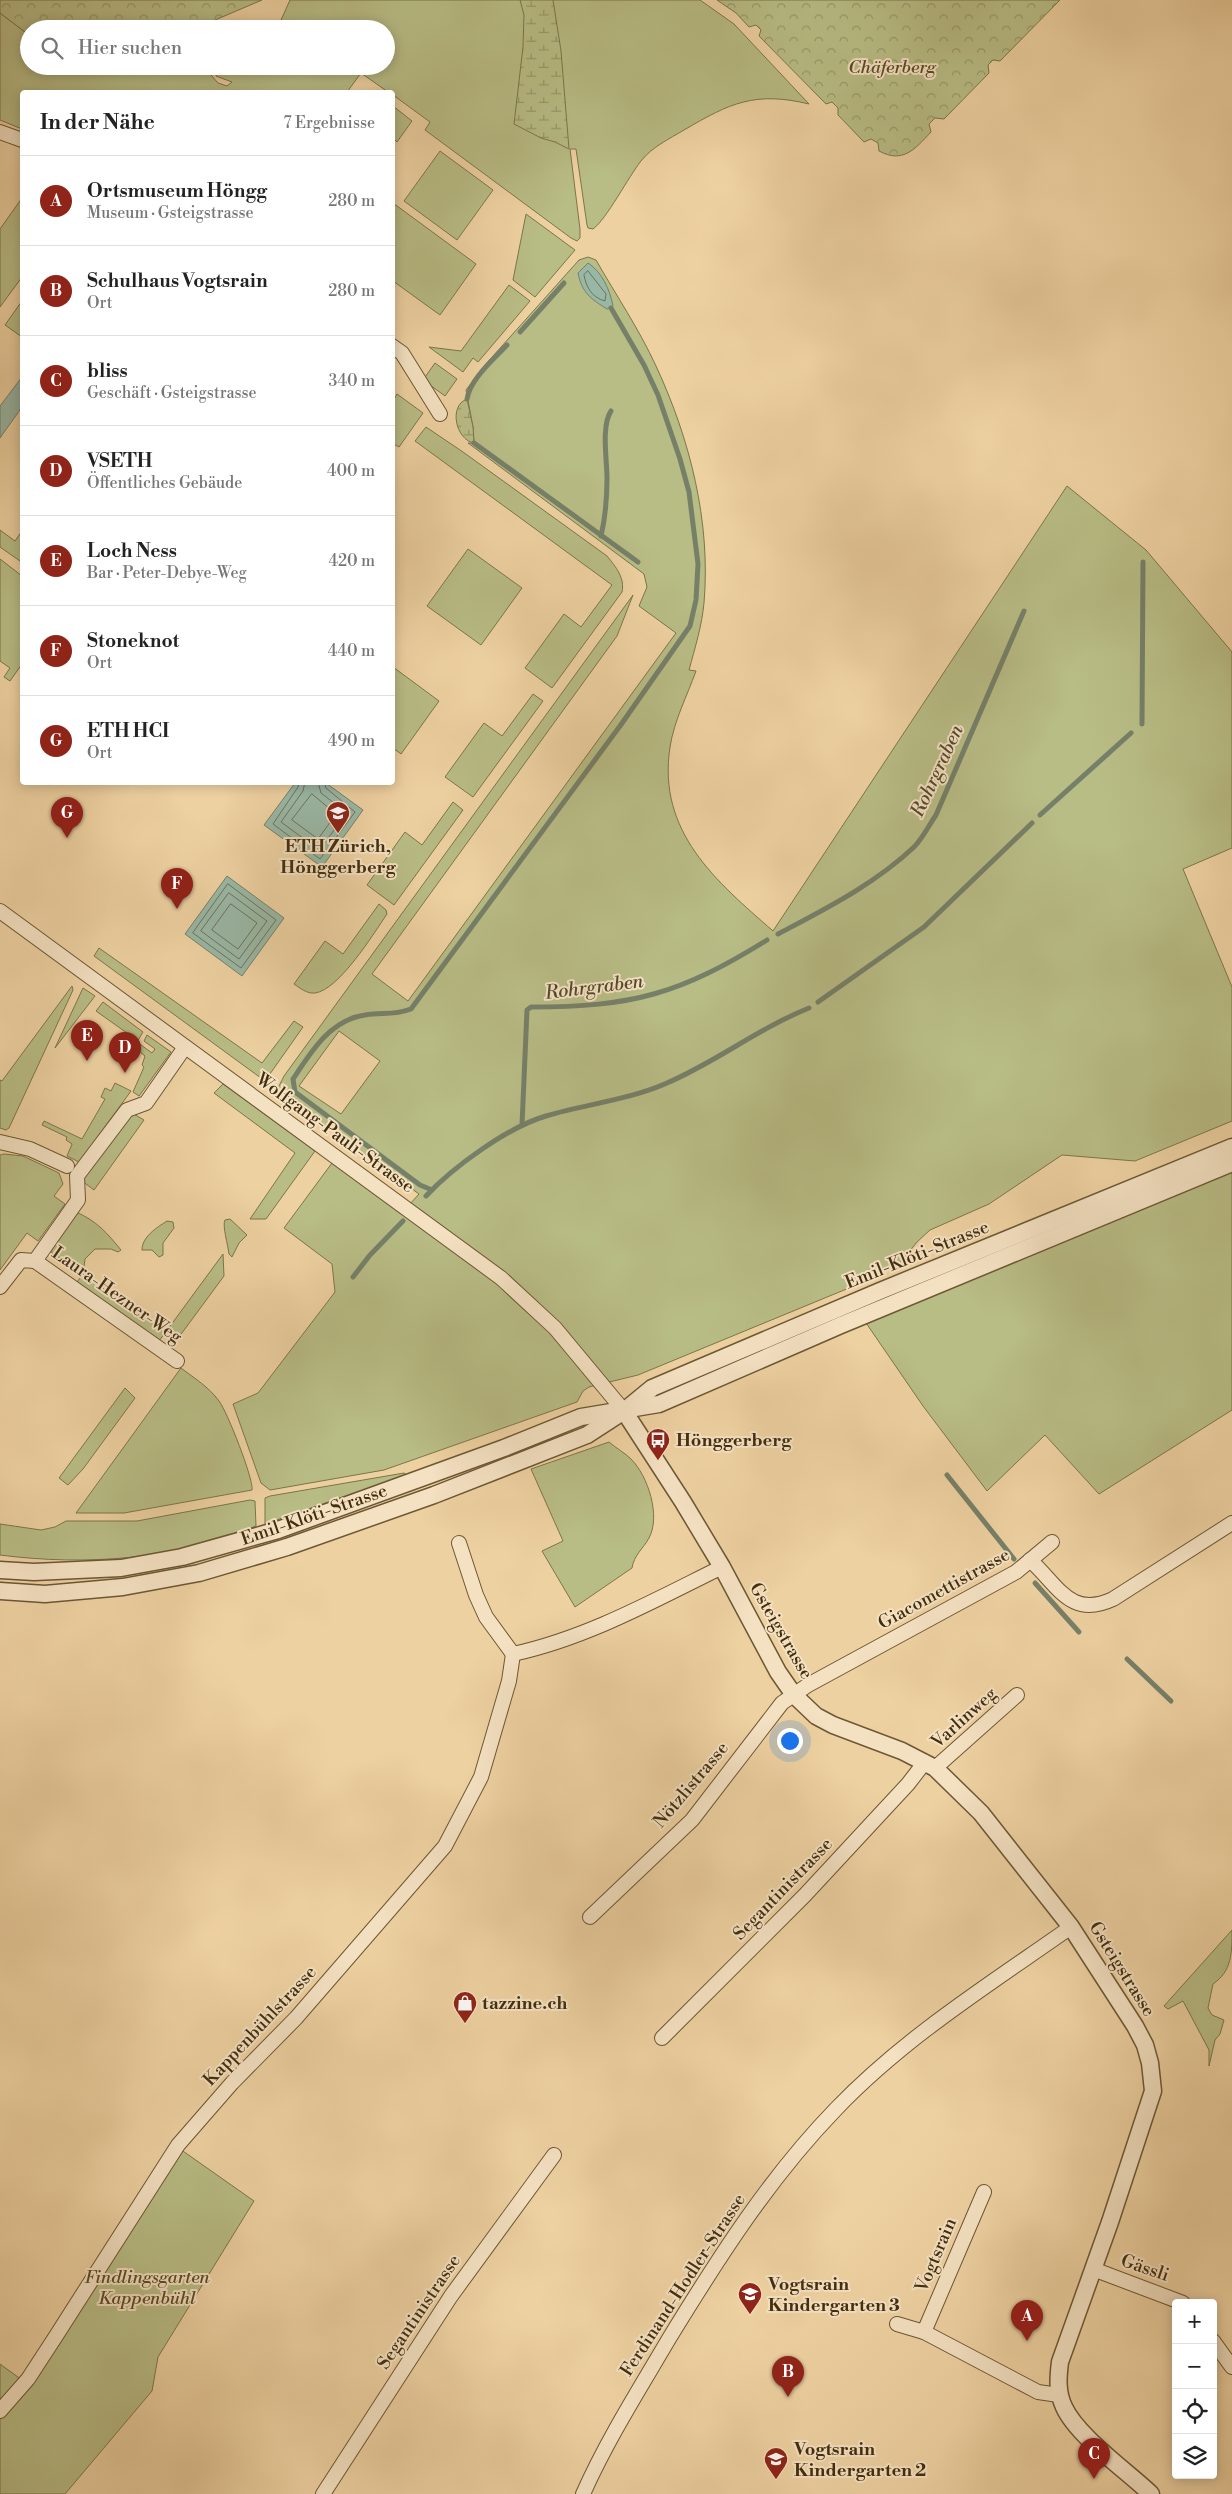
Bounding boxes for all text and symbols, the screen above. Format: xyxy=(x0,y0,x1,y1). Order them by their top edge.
search box xyxy=(20,20,395,75)
icon: search xyxy=(38,34,66,62)
text: Hier suchen xyxy=(78,36,182,60)
park label: Chäferberg xyxy=(848,56,937,79)
text: In der Nähe xyxy=(40,110,155,136)
text: 7 Ergebnisse xyxy=(284,113,375,133)
text: Ortsmuseum Höngg xyxy=(87,179,267,203)
text: A xyxy=(50,191,62,211)
text: 280 m xyxy=(328,191,375,211)
text: Museum · Gsteigstrasse xyxy=(87,203,254,223)
text: Schulhaus Vogtsrain xyxy=(87,269,268,293)
text: B xyxy=(50,281,62,301)
text: 280 m xyxy=(328,281,375,301)
text: Ort xyxy=(87,293,113,313)
text: bliss xyxy=(87,359,128,383)
text: C xyxy=(50,371,62,391)
text: 340 m xyxy=(328,371,375,391)
text: Geschäft · Gsteigstrasse xyxy=(87,383,257,403)
text: VSETH xyxy=(87,449,153,473)
text: D xyxy=(50,461,62,481)
text: 400 m xyxy=(327,461,375,481)
text: Öffentliches Gebäude xyxy=(87,473,242,493)
text: Loch Ness xyxy=(87,539,177,563)
text: E xyxy=(50,551,62,571)
text: 420 m xyxy=(328,551,375,571)
text: Bar · Peter-Debye-Weg xyxy=(87,563,247,583)
text: Stoneknot xyxy=(87,629,179,653)
text: F xyxy=(50,641,62,661)
text: 440 m xyxy=(328,641,375,661)
text: Ort xyxy=(87,653,113,673)
text: ETH HCI xyxy=(87,719,169,743)
water label: Rohrgraben xyxy=(905,721,969,822)
text: G xyxy=(50,731,62,751)
text: 490 m xyxy=(328,731,375,751)
text: Ort xyxy=(87,743,113,763)
pin: G xyxy=(51,797,83,838)
school or university icon: ETH Zürich, Hönggerberg xyxy=(325,800,351,834)
place label: ETH Zürich, Hönggerberg xyxy=(280,835,397,879)
pin: F xyxy=(161,868,193,909)
water label: Rohrgraben xyxy=(542,969,645,1005)
pin: E xyxy=(71,1020,103,1061)
pin: D xyxy=(109,1032,141,1073)
street label: Wolfgang-Pauli-Strasse xyxy=(250,1067,419,1198)
street label: Emil-Klöti-Strasse xyxy=(842,1216,992,1294)
street label: Laura-Hezner-Weg xyxy=(47,1241,187,1349)
bus stop icon: Hönggerberg xyxy=(645,1427,671,1461)
place label: Hönggerberg xyxy=(676,1429,792,1452)
street label: Emil-Klöti-Strasse xyxy=(238,1479,390,1551)
street label: Giacomettistrasse xyxy=(874,1543,1014,1635)
street label: Gsteigstrasse xyxy=(744,1579,818,1683)
street label: Varlinweg xyxy=(926,1682,1002,1754)
your location xyxy=(777,1728,803,1754)
street label: Nötzlistrasse xyxy=(648,1737,734,1833)
street label: Segantinistrasse xyxy=(728,1833,838,1945)
street label: Gsteigstrasse xyxy=(1084,1917,1160,2021)
street label: Kappenbühlstrasse xyxy=(198,1961,322,2091)
shop icon: tazzine.ch xyxy=(452,1990,478,2024)
place label: tazzine.ch xyxy=(482,1992,568,2015)
street label: Ferdinand-Hodler-Strasse xyxy=(615,2189,751,2381)
street label: Vogtsrain xyxy=(910,2214,962,2297)
street label: Gässli xyxy=(1118,2249,1172,2287)
street label: Segantinistrasse xyxy=(372,2250,466,2374)
park label: Findlingsgarten Kappenbühl xyxy=(84,2266,211,2310)
place label: Vogtsrain Kindergarten 3 xyxy=(767,2273,900,2317)
school or university icon: Vogtsrain Kindergarten 3 xyxy=(737,2281,763,2315)
map controls xyxy=(1172,2299,1217,2479)
button: + xyxy=(1172,2299,1217,2344)
pin: A xyxy=(1011,2300,1043,2341)
button: − xyxy=(1172,2344,1217,2389)
pin: B xyxy=(772,2356,804,2397)
button: locate xyxy=(1172,2389,1217,2434)
button: layers xyxy=(1172,2434,1217,2479)
place label: Vogtsrain Kindergarten 2 xyxy=(793,2438,926,2482)
pin: C xyxy=(1078,2438,1110,2479)
school or university icon: Vogtsrain Kindergarten 2 xyxy=(763,2446,789,2480)

